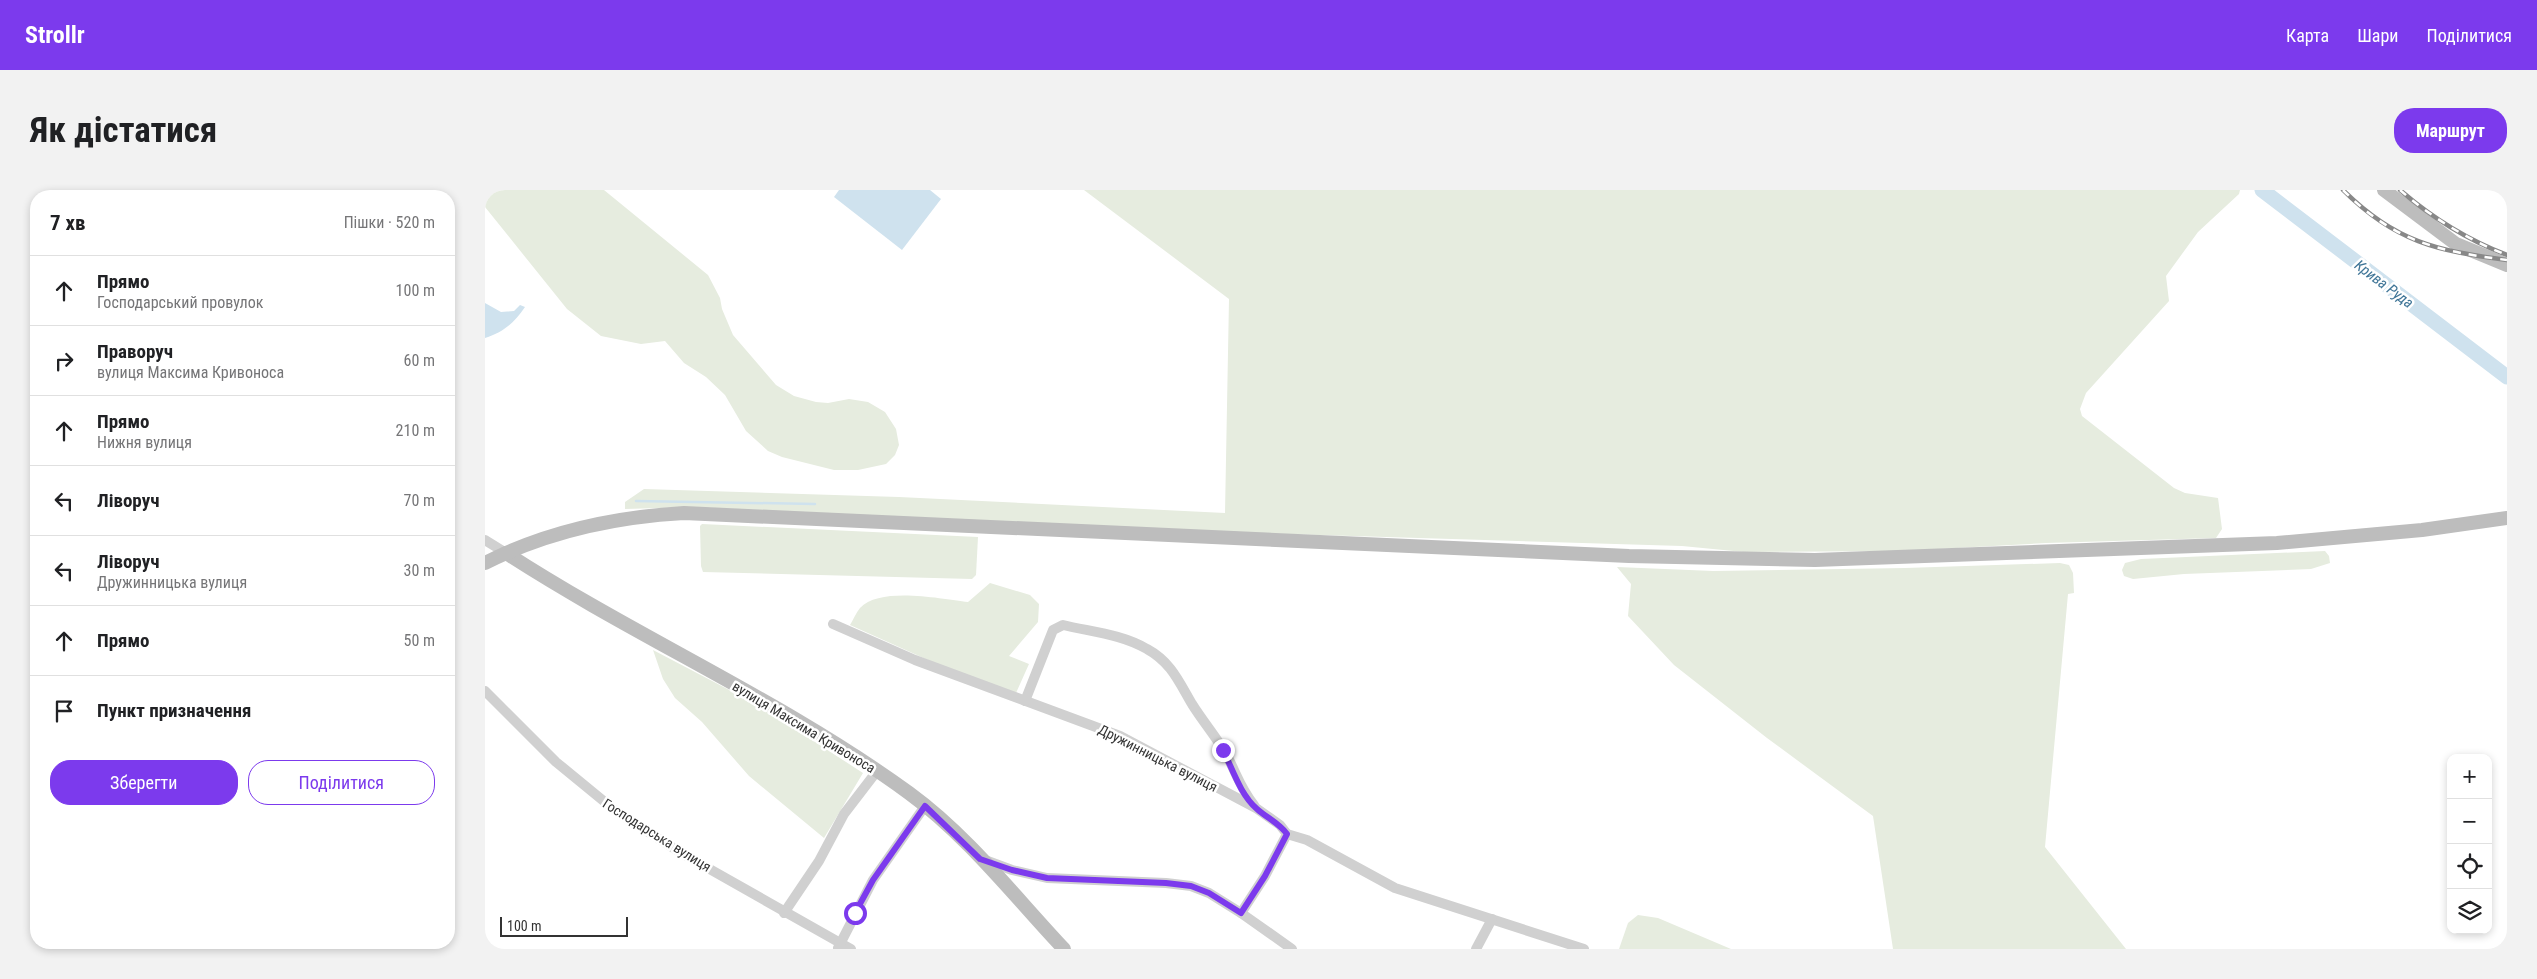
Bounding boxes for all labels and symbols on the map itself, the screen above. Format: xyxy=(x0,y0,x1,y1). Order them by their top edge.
water label: Крива Руда xyxy=(2351,256,2417,312)
street label: вулиця Максима Кривоноса xyxy=(730,678,878,776)
street label: Дружинницька вулиця xyxy=(1096,721,1220,795)
route end xyxy=(1212,739,1235,762)
street label: Господарська вулиця xyxy=(600,795,714,875)
route start xyxy=(844,902,867,925)
scale bar xyxy=(500,914,627,937)

